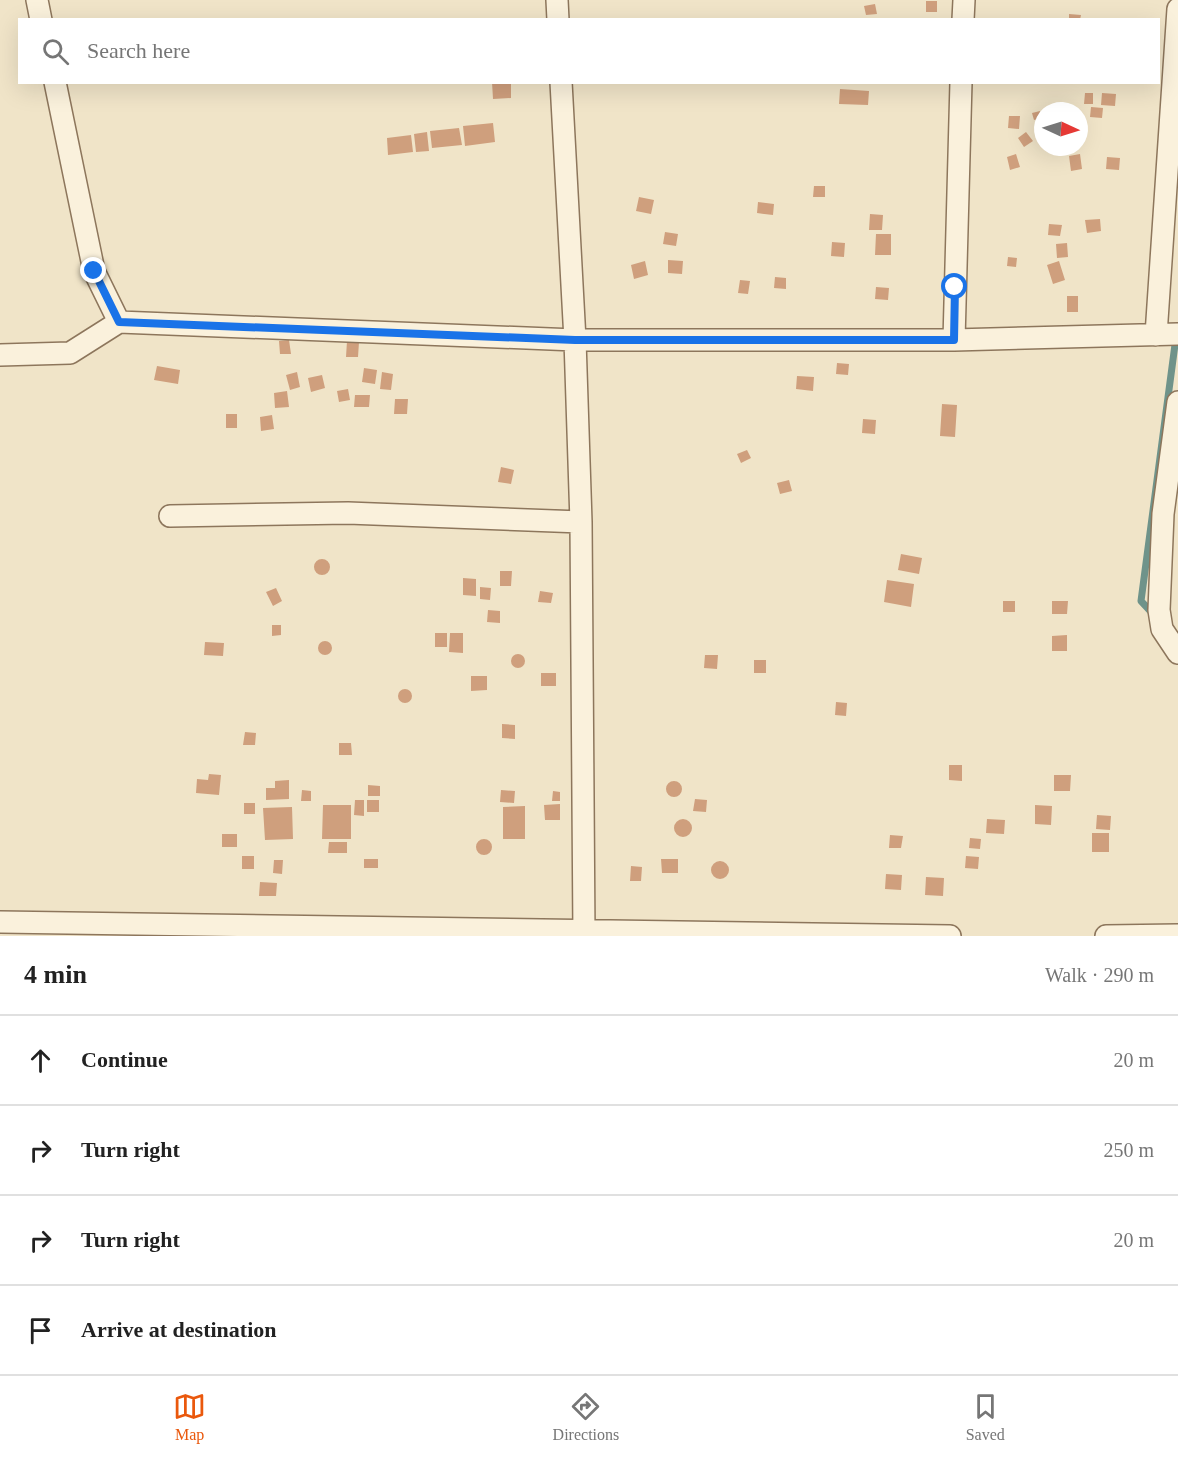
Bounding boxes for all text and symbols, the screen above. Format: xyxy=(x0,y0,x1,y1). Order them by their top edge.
search box xyxy=(18,18,1160,84)
icon: search xyxy=(39,35,72,68)
text: Search here xyxy=(87,38,190,63)
north arrow xyxy=(1034,102,1088,156)
route end xyxy=(80,257,106,283)
route start xyxy=(941,273,967,299)
text: 4 min xyxy=(24,960,87,989)
text: Walk · 290 m xyxy=(1045,964,1154,986)
icon: ahead xyxy=(24,1044,57,1077)
text: Continue xyxy=(81,1047,168,1072)
text: 20 m xyxy=(1113,1049,1154,1071)
icon: right xyxy=(24,1134,57,1167)
text: Turn right xyxy=(81,1137,180,1162)
text: 250 m xyxy=(1103,1139,1154,1161)
icon: right xyxy=(24,1224,57,1257)
text: Turn right xyxy=(81,1227,180,1252)
text: 20 m xyxy=(1113,1229,1154,1251)
icon: arrive xyxy=(24,1314,57,1347)
text: Arrive at destination xyxy=(81,1317,277,1342)
tab: Map xyxy=(173,1390,206,1444)
tab: Directions xyxy=(553,1390,619,1444)
tab: Saved xyxy=(966,1390,1005,1444)

